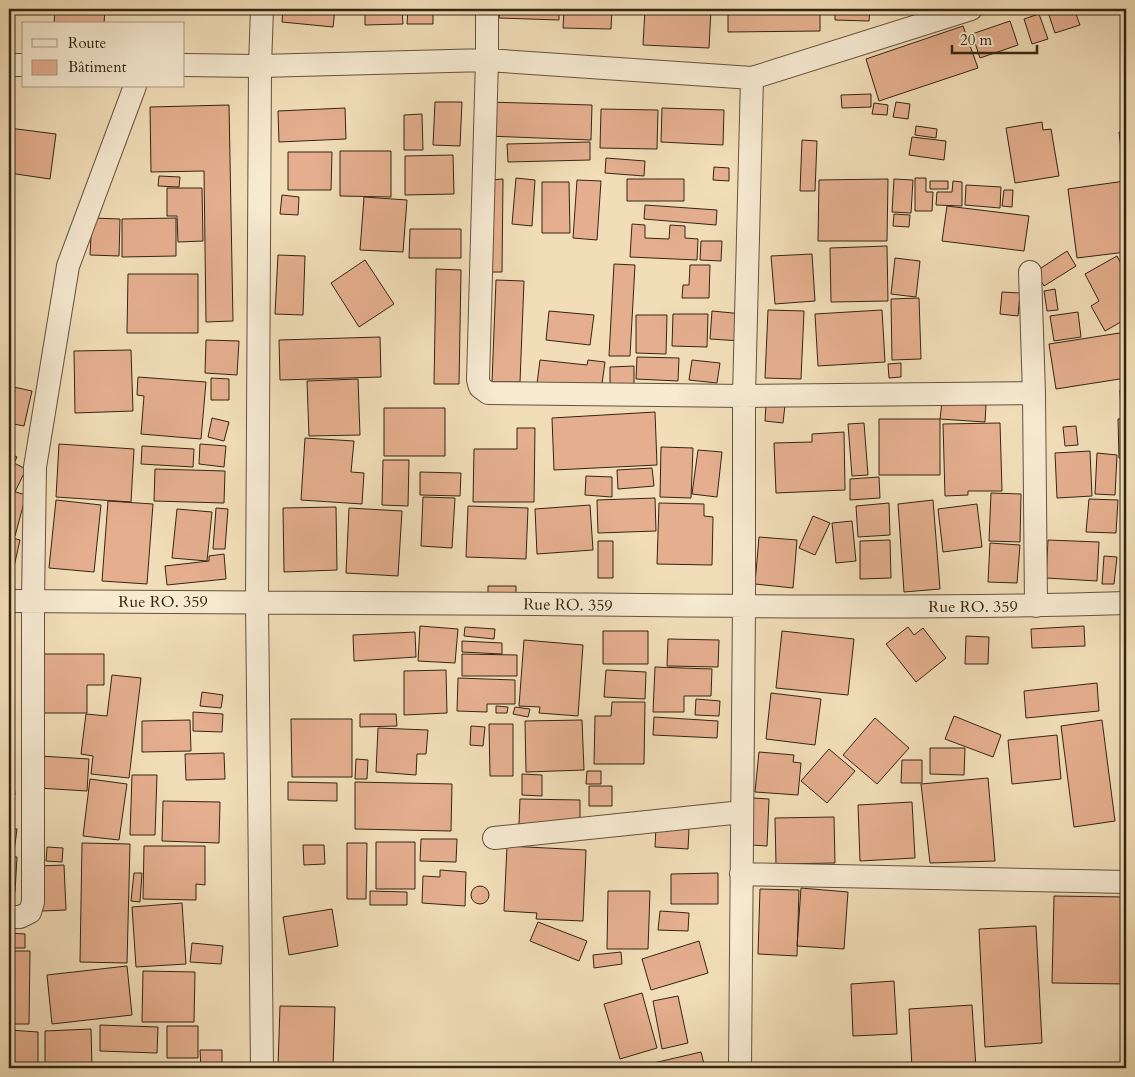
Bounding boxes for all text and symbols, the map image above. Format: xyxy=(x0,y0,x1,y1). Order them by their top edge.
legend xyxy=(22,22,185,88)
scale bar xyxy=(952,22,1038,54)
text: 20 m xyxy=(960,30,992,50)
text: Route xyxy=(68,33,106,53)
text: Bâtiment xyxy=(68,57,127,77)
street label: Rue RO. 359 xyxy=(118,591,208,613)
street label: Rue RO. 359 xyxy=(523,593,613,617)
street label: Rue RO. 359 xyxy=(928,596,1018,618)

